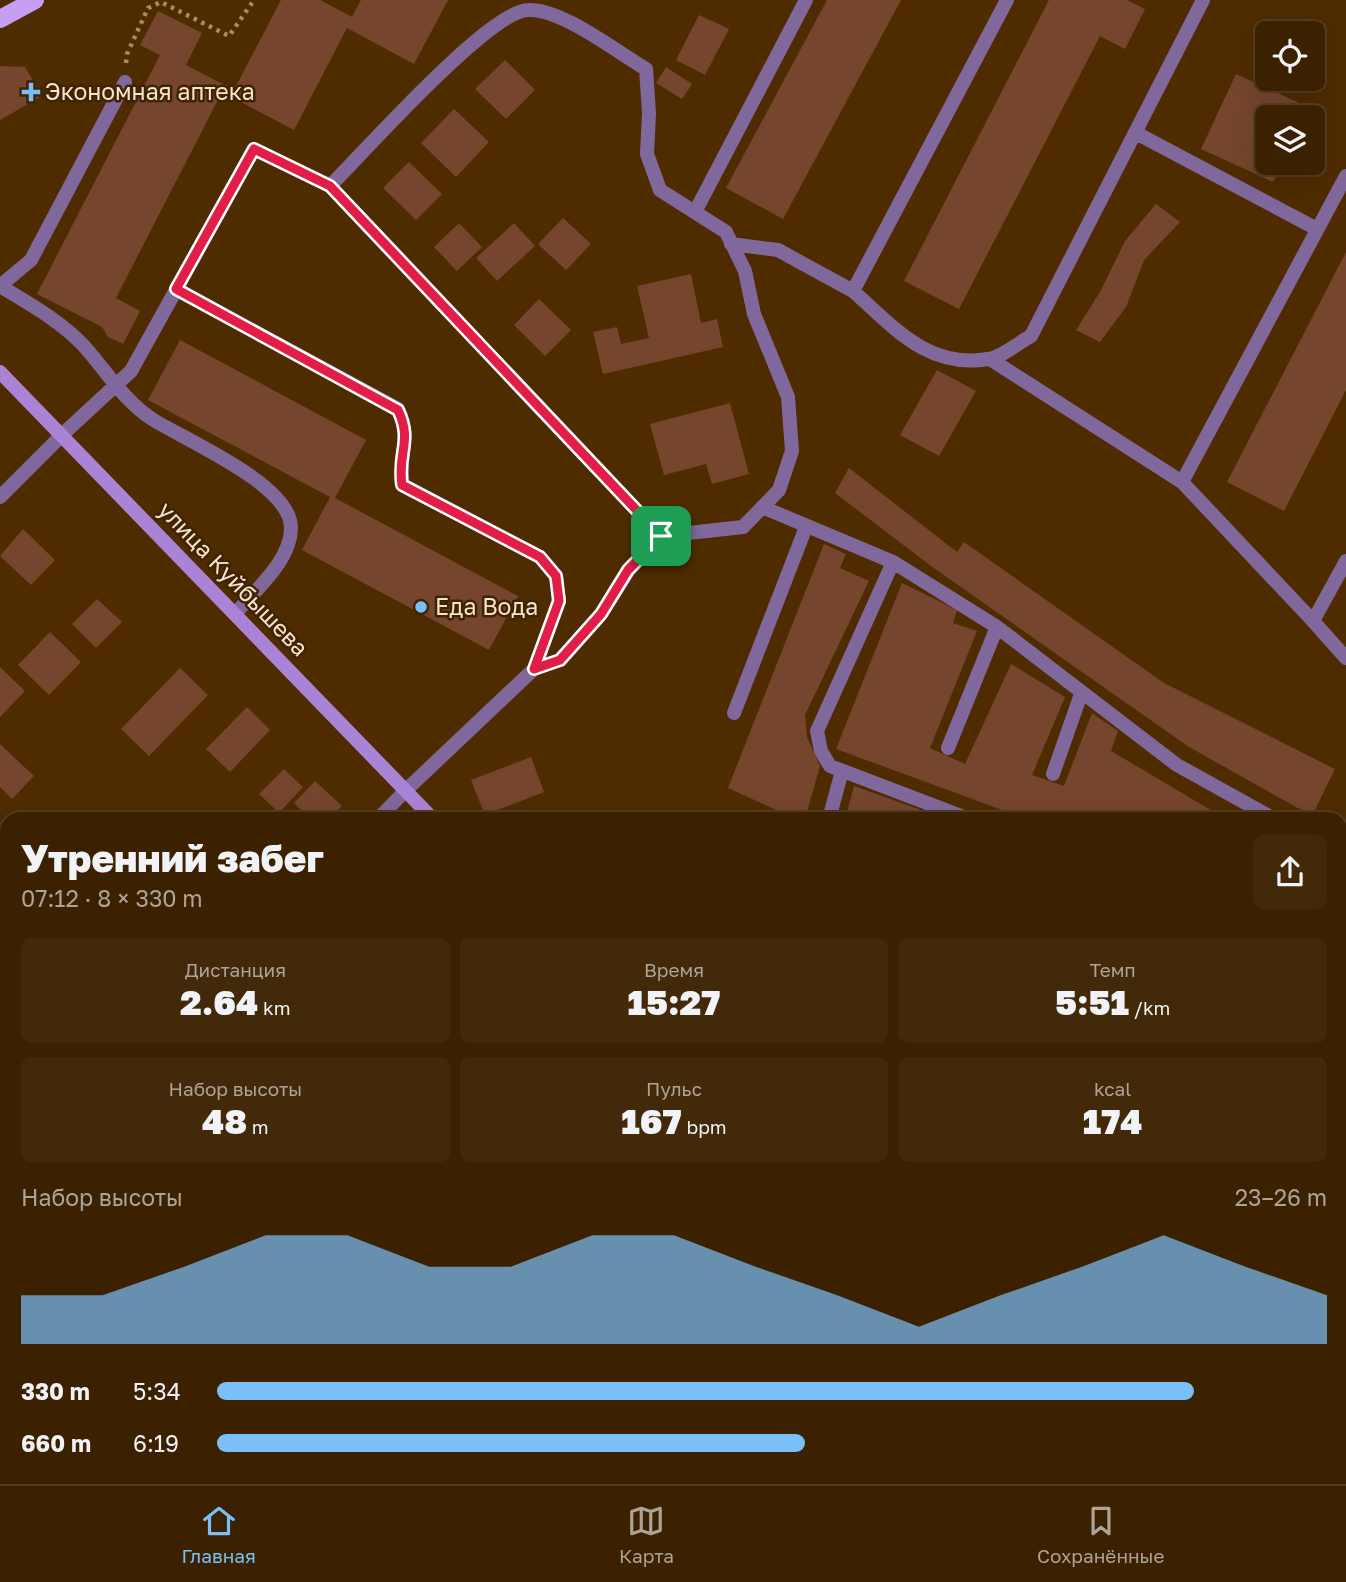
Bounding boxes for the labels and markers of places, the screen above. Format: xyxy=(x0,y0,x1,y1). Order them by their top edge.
place label: Экономная аптека xyxy=(45,77,255,105)
marker: Экономная аптека xyxy=(23,84,39,100)
pin xyxy=(631,506,691,566)
place label: Еда Вода xyxy=(435,592,538,620)
marker: Еда Вода xyxy=(413,599,429,615)

